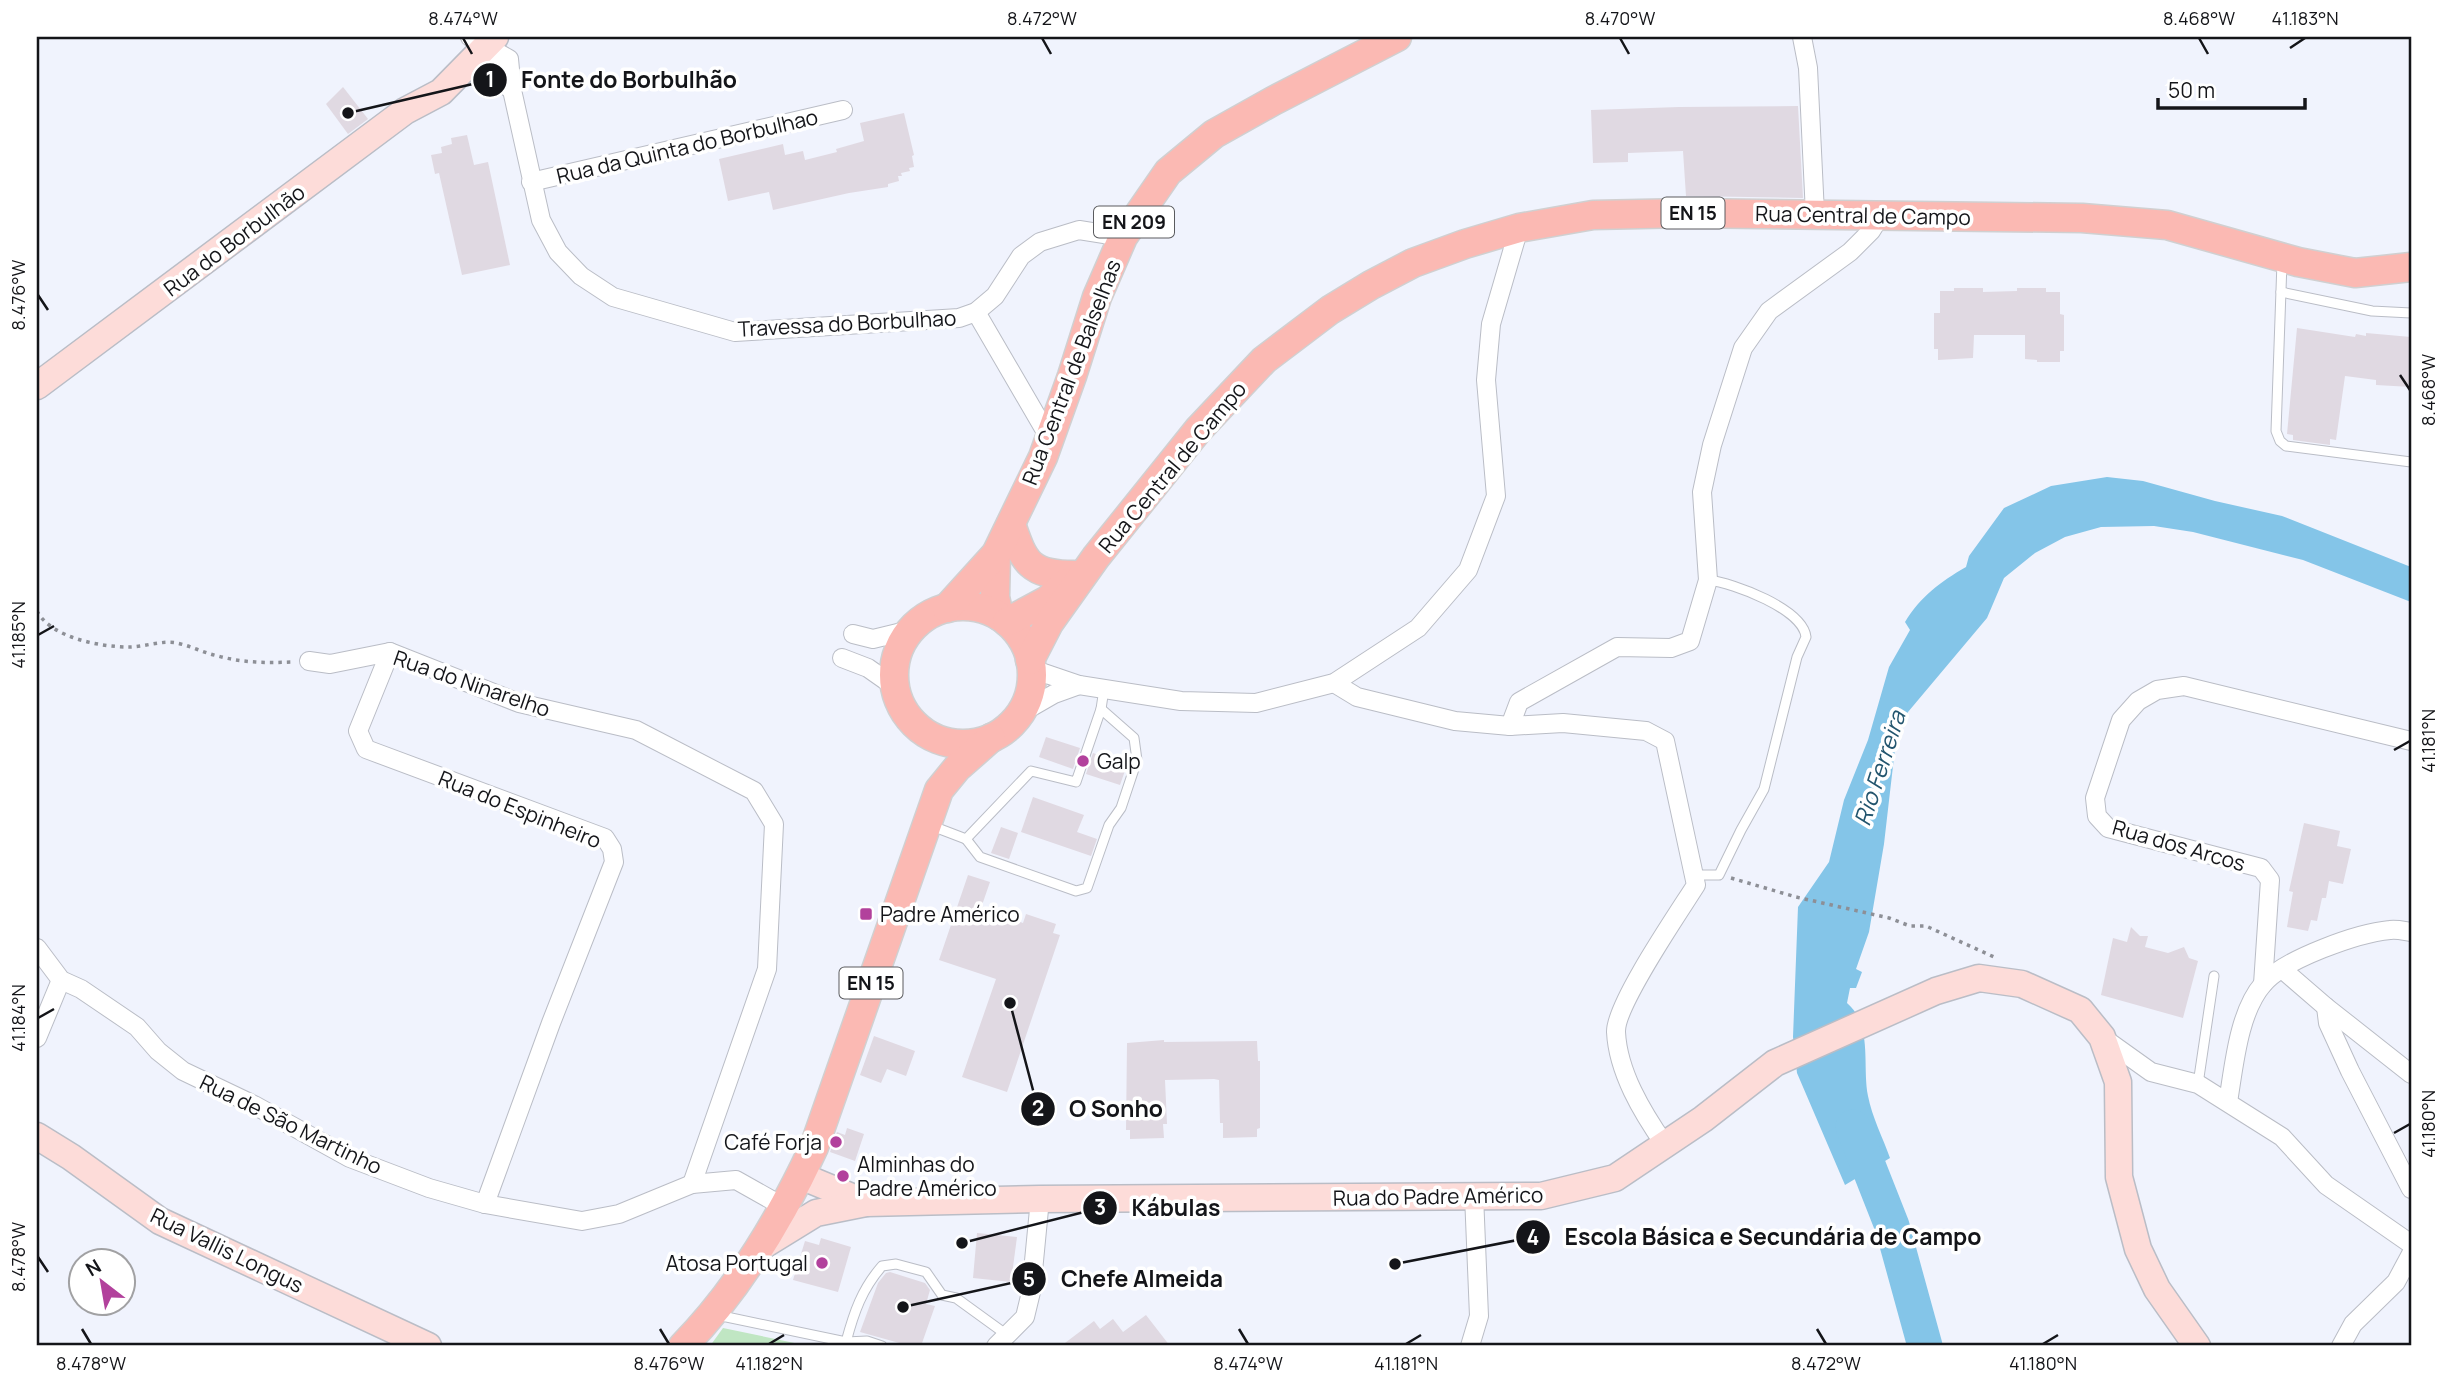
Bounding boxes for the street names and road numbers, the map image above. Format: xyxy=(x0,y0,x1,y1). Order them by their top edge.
street label: Rua da Quinta do Borbulhao xyxy=(554,102,820,190)
street label: Rua do Borbulhão xyxy=(158,178,310,302)
road number: EN 15 xyxy=(1662,197,1724,228)
street label: Rua Central de Campo xyxy=(1755,199,1971,231)
road number: EN 209 xyxy=(1094,206,1174,238)
street label: Rua Central de Balselhas xyxy=(1015,255,1127,489)
street label: Travessa do Borbulhao xyxy=(737,303,957,343)
street label: Rua Central de Campo xyxy=(1092,375,1252,559)
street label: Rua do Ninarelho xyxy=(390,643,554,723)
street label: Rua do Espinheiro xyxy=(435,764,605,854)
street label: Rua dos Arcos xyxy=(2109,813,2249,877)
road number: EN 15 xyxy=(840,967,903,998)
street label: Rua de São Martinho xyxy=(195,1068,387,1180)
street label: Rua do Padre Américo xyxy=(1333,1180,1543,1212)
street label: Rua Vallis Longus xyxy=(146,1201,308,1299)

